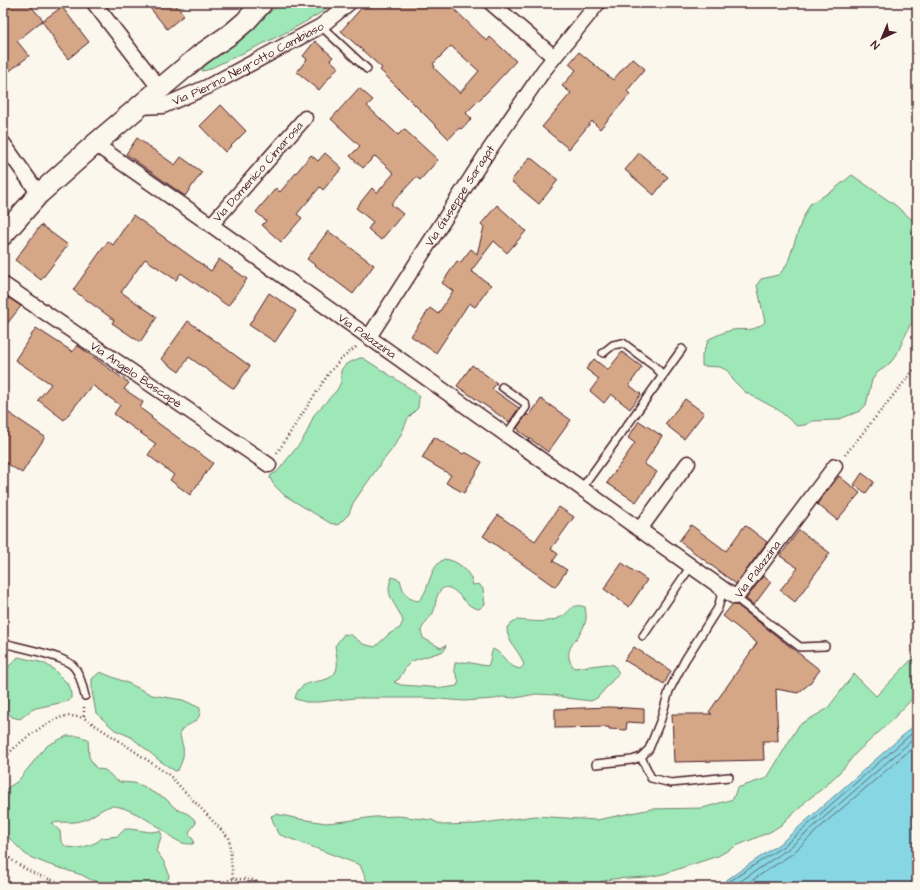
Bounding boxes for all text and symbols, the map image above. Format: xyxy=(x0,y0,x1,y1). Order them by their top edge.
street label: Via Pierino Negrotto Cambiaso xyxy=(170,18,327,110)
north arrow xyxy=(862,18,902,58)
text: N xyxy=(868,37,883,53)
street label: Via Domenico Cimarosa xyxy=(209,118,307,226)
street label: Via Giuseppe Saragat xyxy=(421,142,499,250)
street label: Via Palazzina xyxy=(334,310,399,363)
street label: Via Angelo Bascapè xyxy=(87,338,186,413)
street label: Via Palazzina xyxy=(731,537,785,602)

